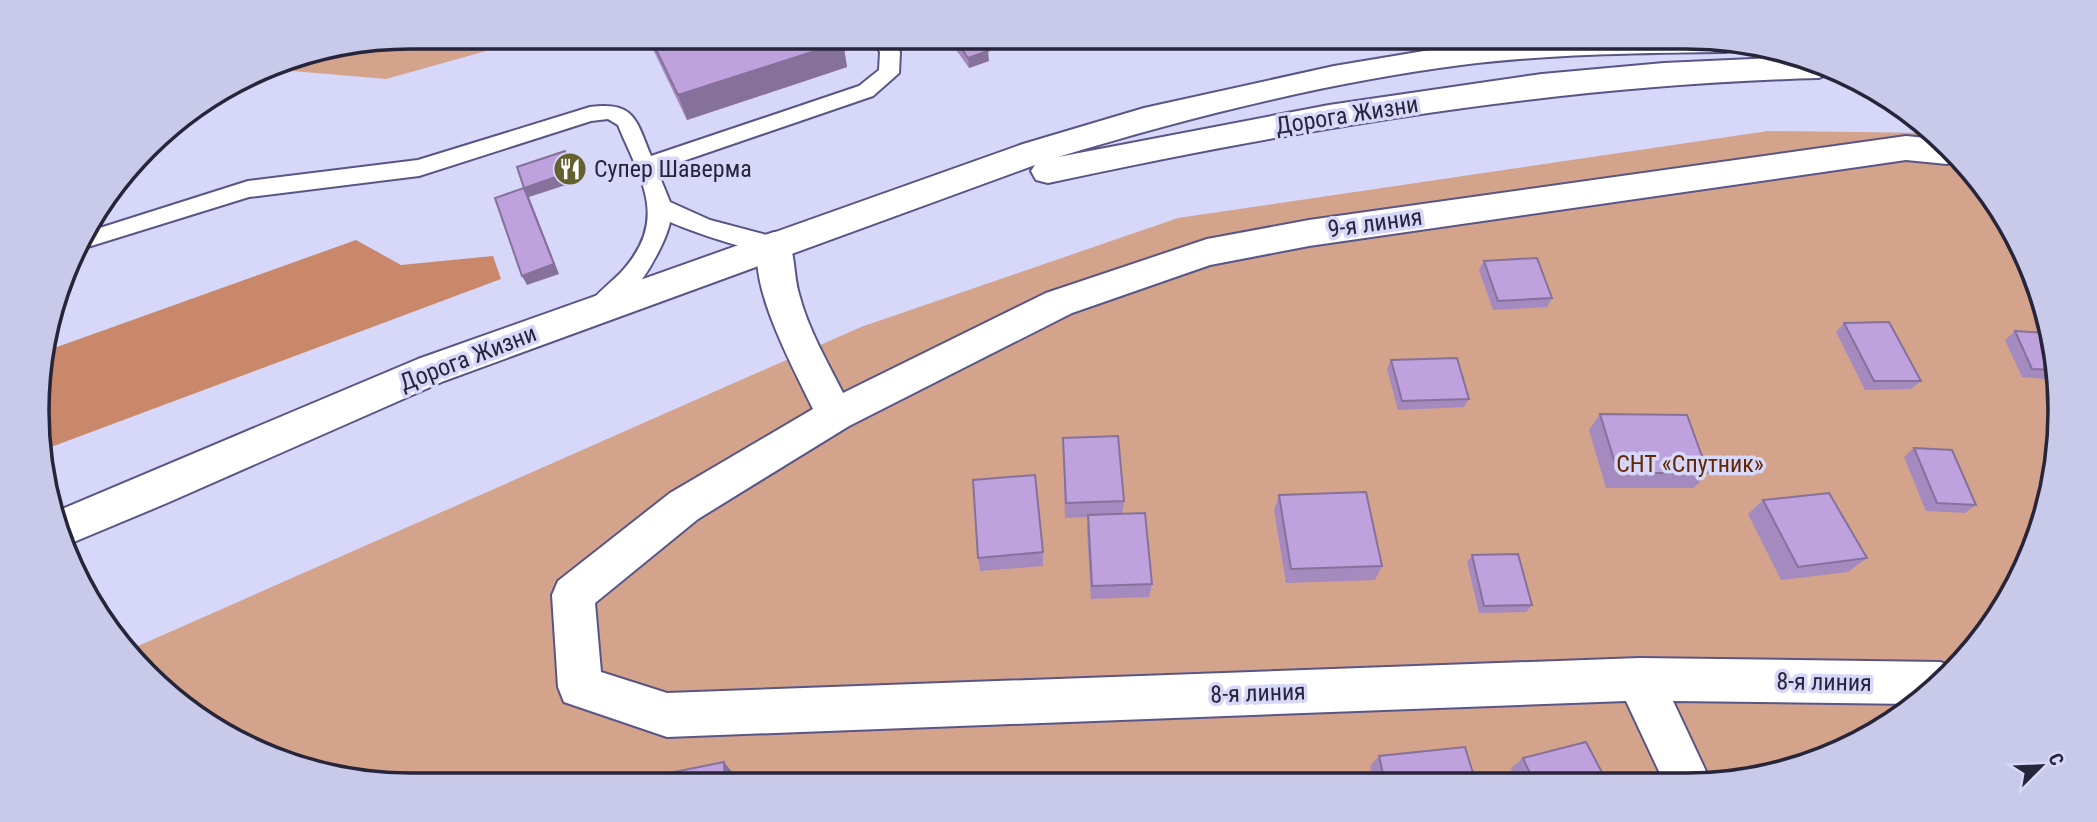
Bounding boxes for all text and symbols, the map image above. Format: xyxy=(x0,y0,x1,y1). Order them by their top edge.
street label: Дорога Жизни xyxy=(1274,90,1420,140)
restaurant icon: Супер Шаверма xyxy=(551,150,589,188)
place label: Супер Шаверма xyxy=(594,155,752,183)
street label: 9-я линия xyxy=(1326,202,1424,244)
street label: Дорога Жизни xyxy=(396,319,540,397)
park label: СНТ «Спутник» xyxy=(1616,450,1764,478)
street label: 8-я линия xyxy=(1776,667,1872,697)
street label: 8-я линия xyxy=(1210,677,1306,709)
north arrow xyxy=(2006,731,2076,801)
text: С xyxy=(2043,750,2069,769)

